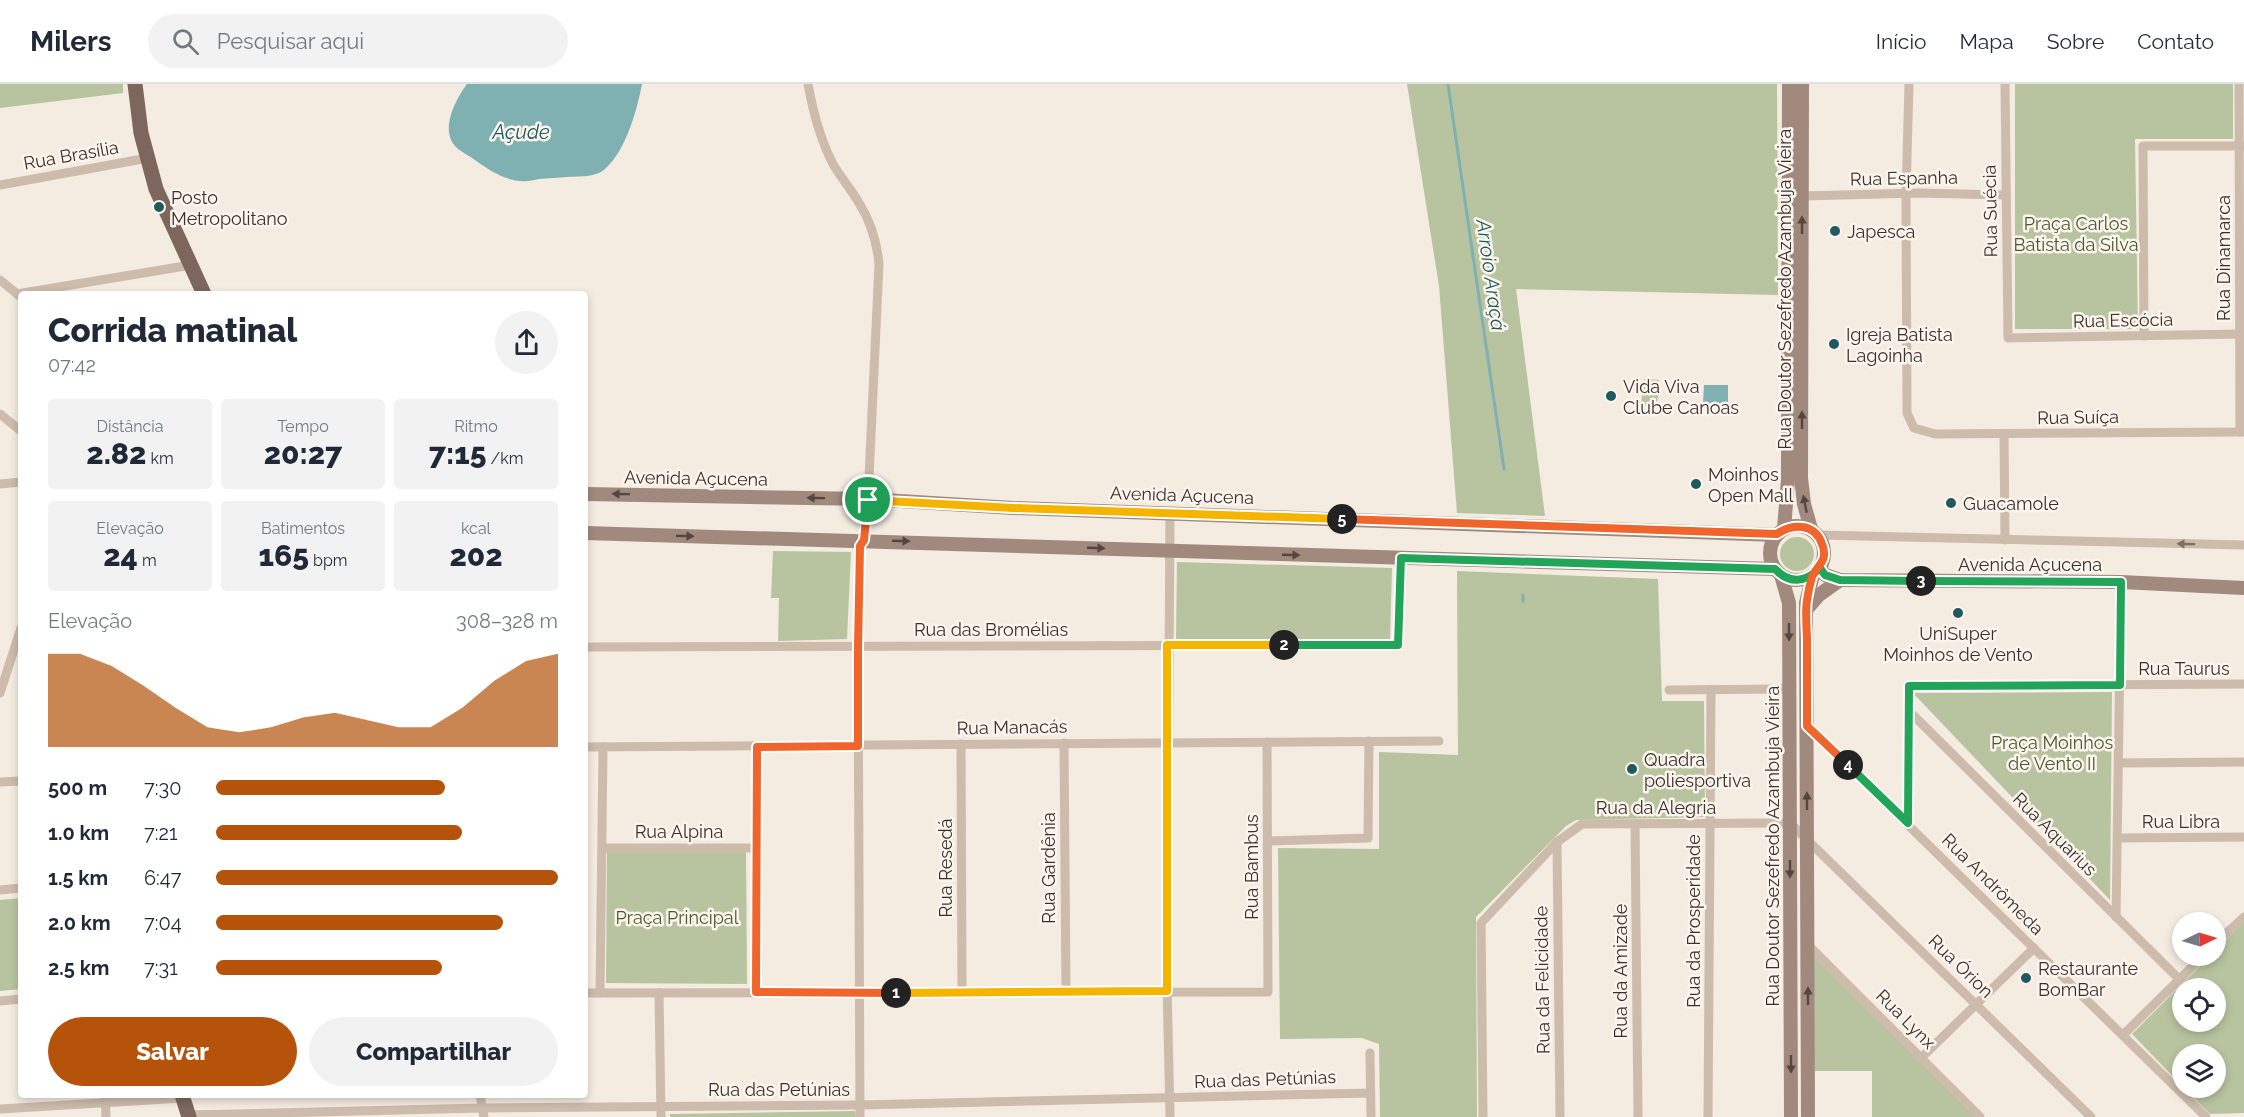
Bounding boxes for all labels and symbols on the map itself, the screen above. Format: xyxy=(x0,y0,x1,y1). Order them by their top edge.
water label: Açude xyxy=(491,120,550,144)
street label: Rua Doutor Sezefredo Azambuja Vieira xyxy=(1774,129,1795,449)
street label: Rua Brasília xyxy=(22,136,120,174)
street label: Rua Suécia xyxy=(1979,165,2001,257)
street label: Rua Espanha xyxy=(1850,167,1958,189)
place label: Posto Metropolitano xyxy=(171,187,288,229)
street label: Rua Dinamarca xyxy=(2213,195,2234,321)
marker: Posto Metropolitano xyxy=(152,200,166,214)
park label: Praça Carlos Batista da Silva xyxy=(2013,213,2139,255)
one-way arrow xyxy=(1797,215,1807,234)
water label: Arroio Araçá xyxy=(1471,217,1511,332)
place label: Japesca xyxy=(1847,221,1915,242)
marker: Japesca xyxy=(1828,224,1842,238)
street label: Rua Escócia xyxy=(2073,309,2173,331)
place label: Igreja Batista Lagoinha xyxy=(1846,324,1953,366)
marker: Igreja Batista Lagoinha xyxy=(1827,337,1841,351)
place label: Vida Viva Clube Canoas xyxy=(1623,376,1739,418)
marker: Vida Viva Clube Canoas xyxy=(1604,389,1618,403)
street label: Rua Suíça xyxy=(2037,406,2119,428)
one-way arrow xyxy=(1797,410,1807,429)
place label: Moinhos Open Mall xyxy=(1708,464,1794,506)
street label: Avenida Açucena xyxy=(624,466,768,490)
pin xyxy=(842,474,893,525)
marker: Moinhos Open Mall xyxy=(1689,477,1703,491)
street label: Avenida Açucena xyxy=(1110,482,1254,508)
one-way arrow xyxy=(612,490,631,499)
place label: Guacamole xyxy=(1963,493,2059,514)
one-way arrow xyxy=(807,494,826,503)
one-way arrow xyxy=(1800,494,1809,513)
marker: Guacamole xyxy=(1944,496,1958,510)
pin: 5 xyxy=(1327,504,1357,534)
one-way arrow xyxy=(676,531,695,541)
one-way arrow xyxy=(892,536,911,546)
one-way arrow xyxy=(2176,539,2195,549)
one-way arrow xyxy=(1087,543,1106,552)
one-way arrow xyxy=(1282,550,1301,559)
street label: Avenida Açucena xyxy=(1958,554,2102,575)
pin: 3 xyxy=(1906,566,1936,596)
marker: UniSuper Moinhos de Vento xyxy=(1951,606,1965,620)
street label: Rua das Bromélias xyxy=(914,619,1068,640)
one-way arrow xyxy=(1784,623,1794,642)
place label: UniSuper Moinhos de Vento xyxy=(1883,623,2033,665)
pin: 2 xyxy=(1269,630,1299,660)
street label: Rua Taurus xyxy=(2138,658,2230,679)
street label: Rua Doutor Sezefredo Azambuja Vieira xyxy=(1762,686,1783,1006)
street label: Rua Manacás xyxy=(956,716,1068,738)
park label: Praça Moinhos de Vento II xyxy=(1991,732,2113,774)
place label: Quadra poliesportiva xyxy=(1644,749,1751,791)
pin: 4 xyxy=(1833,750,1863,780)
marker: Quadra poliesportiva xyxy=(1625,762,1639,776)
street label: Rua Aquarius xyxy=(2009,788,2101,880)
one-way arrow xyxy=(1802,791,1812,810)
street label: Rua da Alegria xyxy=(1596,797,1716,818)
street label: Rua Libra xyxy=(2142,811,2220,832)
street label: Rua Gardênia xyxy=(1038,812,1059,924)
street label: Rua Bambus xyxy=(1241,814,1262,920)
street label: Rua Resedá xyxy=(935,819,956,918)
street label: Rua Alpina xyxy=(635,821,723,842)
street label: Rua Andrômeda xyxy=(1938,829,2048,939)
street label: Rua da Prosperidade xyxy=(1683,834,1704,1008)
one-way arrow xyxy=(1785,860,1795,879)
street label: Rua da Amizade xyxy=(1610,903,1631,1038)
street label: Rua da Felicidade xyxy=(1530,905,1554,1054)
park label: Praça Principal xyxy=(615,907,739,928)
north arrow xyxy=(2172,912,2226,966)
street label: Rua Órion xyxy=(1924,929,1998,1002)
place label: Restaurante BomBar xyxy=(2038,958,2139,1000)
marker: Restaurante BomBar xyxy=(2019,971,2033,985)
pin: 1 xyxy=(881,978,911,1008)
street label: Rua Lynx xyxy=(1872,985,1940,1053)
one-way arrow xyxy=(1803,986,1813,1005)
one-way arrow xyxy=(1786,1055,1796,1074)
street label: Rua das Petúnias xyxy=(1194,1066,1337,1092)
street label: Rua das Petúnias xyxy=(708,1079,850,1100)

